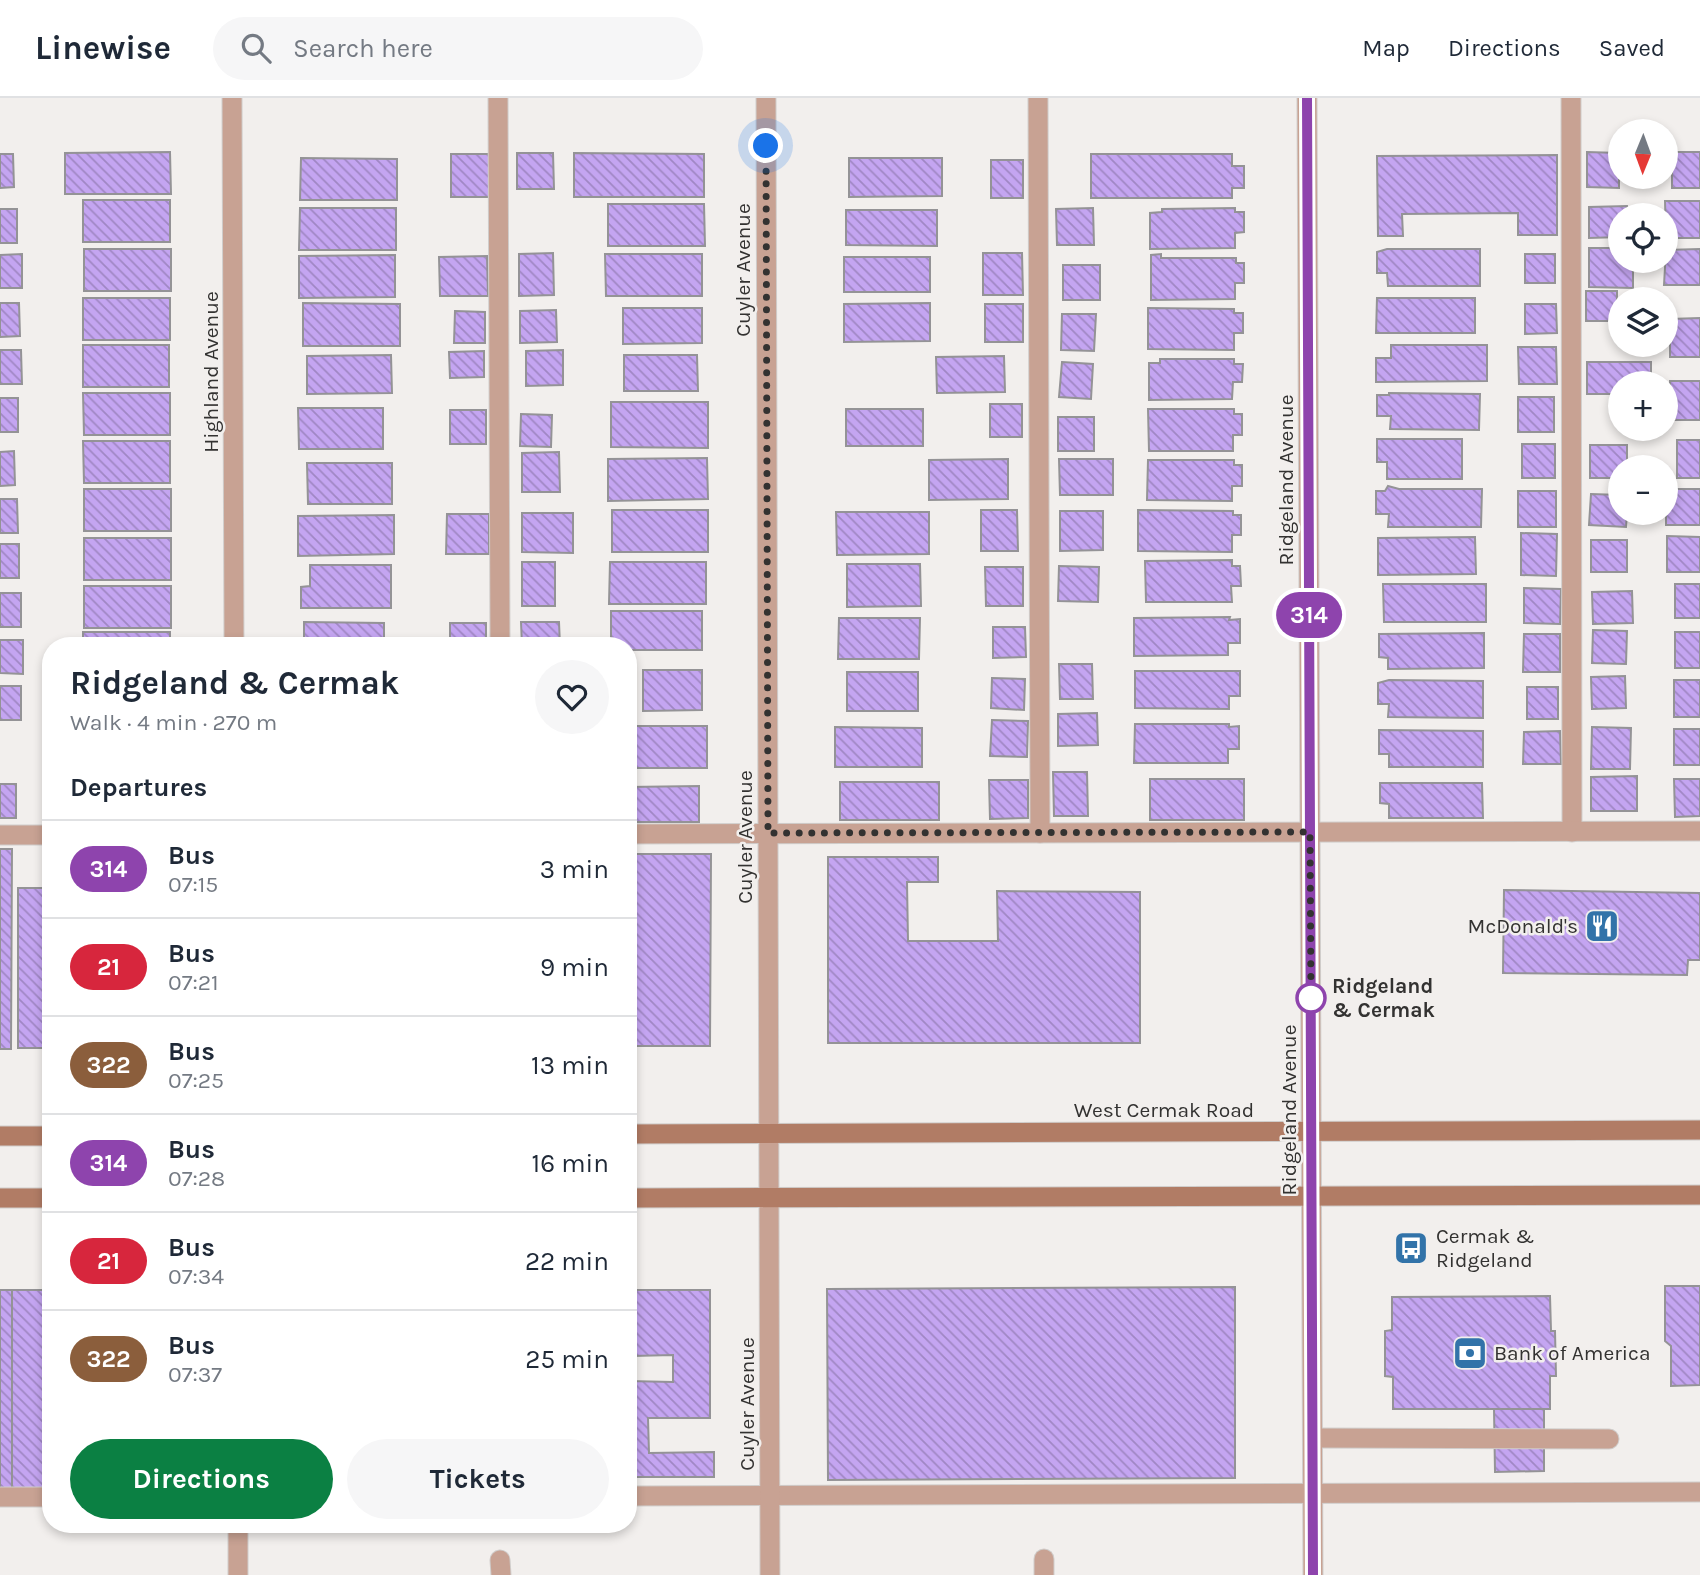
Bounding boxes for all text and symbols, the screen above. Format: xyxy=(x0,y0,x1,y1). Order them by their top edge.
search box xyxy=(213,17,703,80)
text: Linewise xyxy=(35,29,171,67)
icon: search xyxy=(237,29,275,67)
text: Search here xyxy=(293,33,433,64)
text: Map xyxy=(1362,34,1410,62)
text: Directions xyxy=(1448,34,1561,62)
text: Saved xyxy=(1599,34,1665,62)
north arrow xyxy=(1608,119,1678,189)
map controls xyxy=(1608,119,1678,525)
your location xyxy=(748,128,783,163)
street label: Cuyler Avenue xyxy=(731,203,755,337)
button: locate xyxy=(1608,203,1678,273)
button: layers xyxy=(1608,287,1678,357)
street label: Highland Avenue xyxy=(199,291,223,453)
button: + xyxy=(1608,371,1678,441)
street label: Ridgeland Avenue xyxy=(1274,395,1298,565)
button: − xyxy=(1608,455,1678,525)
line badge: 314 xyxy=(1269,592,1349,638)
text: 314 xyxy=(1290,601,1328,629)
button: heart xyxy=(535,660,609,734)
text: Ridgeland & Cermak xyxy=(70,664,399,702)
text: Walk · 4 min · 270 m xyxy=(70,709,277,736)
street label: Cuyler Avenue xyxy=(733,770,757,904)
text: Departures xyxy=(70,772,207,803)
text: Bus xyxy=(168,840,215,871)
text: 3 min xyxy=(540,854,609,885)
text: 314 xyxy=(90,855,127,883)
text: 07:15 xyxy=(168,871,218,898)
restaurant icon: McDonald's xyxy=(1583,907,1621,945)
place label: McDonald's xyxy=(1468,914,1578,938)
text: Bus xyxy=(168,938,215,969)
text: 9 min xyxy=(540,952,609,983)
text: 21 xyxy=(97,953,120,981)
text: 07:21 xyxy=(168,969,219,996)
place label: Ridgeland & Cermak xyxy=(1332,974,1435,1022)
marker: Ridgeland & Cermak xyxy=(1296,983,1326,1013)
street label: Ridgeland Avenue xyxy=(1277,1025,1301,1195)
text: Bus xyxy=(168,1036,215,1067)
text: 13 min xyxy=(531,1050,609,1081)
text: 322 xyxy=(87,1051,130,1079)
text: 07:25 xyxy=(168,1067,224,1094)
street label: West Cermak Road xyxy=(1074,1098,1254,1122)
text: Bus xyxy=(168,1134,215,1165)
text: 16 min xyxy=(532,1148,609,1179)
text: 314 xyxy=(90,1149,127,1177)
text: 07:28 xyxy=(168,1165,225,1192)
place label: Cermak & Ridgeland xyxy=(1436,1224,1534,1272)
bus stop icon: Cermak & Ridgeland xyxy=(1392,1229,1430,1267)
text: Bus xyxy=(168,1232,215,1263)
text: 22 min xyxy=(525,1246,609,1277)
text: 21 xyxy=(97,1247,120,1275)
text: 07:34 xyxy=(168,1263,224,1290)
text: Bus xyxy=(168,1330,215,1361)
bank icon: Bank of America xyxy=(1451,1334,1489,1372)
street label: Cuyler Avenue xyxy=(735,1337,759,1471)
place label: Bank of America xyxy=(1494,1341,1651,1365)
text: 25 min xyxy=(525,1344,609,1375)
text: 322 xyxy=(87,1345,130,1373)
text: 07:37 xyxy=(168,1361,222,1388)
button: Directions xyxy=(70,1439,333,1519)
button: Tickets xyxy=(347,1439,609,1519)

